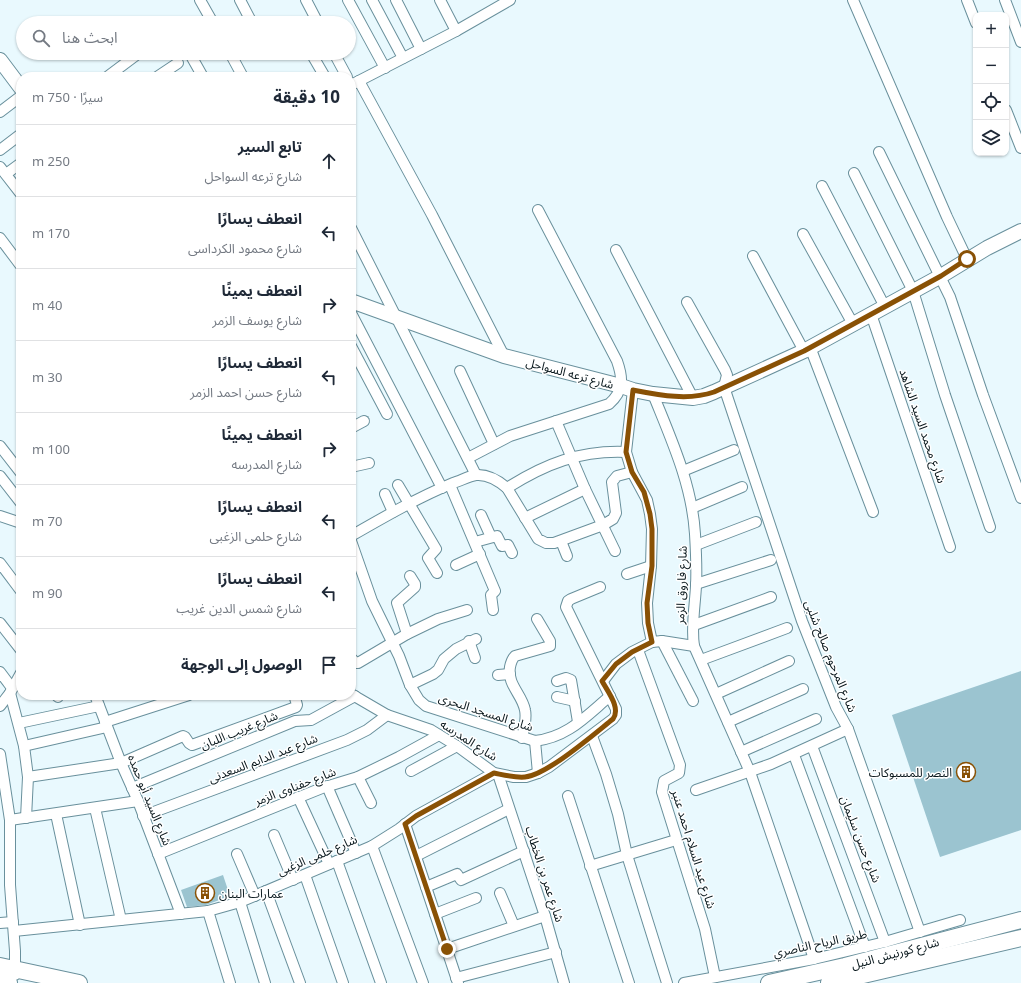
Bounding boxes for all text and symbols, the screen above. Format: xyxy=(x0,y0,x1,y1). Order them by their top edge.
map controls xyxy=(973,12,1009,156)
button: + xyxy=(973,12,1009,48)
search box xyxy=(16,16,356,60)
icon: search xyxy=(30,27,52,49)
text: ابحث هنا xyxy=(62,27,118,47)
button: − xyxy=(973,48,1009,84)
button: locate xyxy=(973,84,1009,120)
text: 10 دقيقة xyxy=(273,85,340,108)
text: سيرًا · 750 m xyxy=(32,88,103,106)
button: layers xyxy=(973,120,1009,156)
text: تابع السير xyxy=(238,136,302,156)
icon: ahead xyxy=(318,150,340,172)
text: 250 m xyxy=(32,152,70,170)
text: شارع ترعه السواحل xyxy=(204,167,302,185)
text: انعطف يسارًا xyxy=(218,208,302,228)
icon: left xyxy=(318,222,340,244)
text: 170 m xyxy=(32,224,70,242)
text: شارع محمود الكرداسى xyxy=(188,239,302,257)
route start xyxy=(958,250,976,268)
text: انعطف يمينًا xyxy=(221,280,302,300)
icon: right xyxy=(318,294,340,316)
text: 40 m xyxy=(32,296,62,314)
text: شارع يوسف الزمر xyxy=(212,311,302,329)
text: انعطف يسارًا xyxy=(218,352,302,372)
street label: شارع ترعه السواحل xyxy=(524,353,616,394)
icon: left xyxy=(318,366,340,388)
street label: شارع محمد السيد الشاهد xyxy=(894,367,951,486)
text: 30 m xyxy=(32,368,62,386)
text: شارع حسن احمد الزمر xyxy=(190,383,302,401)
text: انعطف يمينًا xyxy=(221,424,302,444)
icon: right xyxy=(318,438,340,460)
text: 100 m xyxy=(32,440,70,458)
text: شارع المدرسه xyxy=(231,455,302,473)
text: انعطف يسارًا xyxy=(218,496,302,516)
icon: left xyxy=(318,510,340,532)
text: 70 m xyxy=(32,512,62,530)
text: شارع حلمى الزغبى xyxy=(209,527,302,545)
street label: شارع فاروق الزمر xyxy=(671,545,692,626)
text: انعطف يسارًا xyxy=(218,568,302,588)
icon: left xyxy=(318,582,340,604)
text: 90 m xyxy=(32,584,62,602)
street label: شارع المرحوم صالح شلبى xyxy=(800,597,861,715)
text: شارع شمس الدين غريب xyxy=(176,599,302,617)
text: الوصول إلى الوجهة xyxy=(181,654,302,674)
icon: arrive xyxy=(318,654,340,676)
street label: شارع المسجد البحرى xyxy=(436,689,535,736)
street label: شارع غريب اللبان xyxy=(198,707,281,754)
street label: شارع المدرسه xyxy=(437,715,501,766)
street label: شارع عبد الدايم السعدنى xyxy=(206,729,320,788)
street label: شارع السيد أبو حمده xyxy=(123,752,176,848)
building icon: النصر للمسبوكات xyxy=(955,761,977,783)
street label: شارع حفناوى الزمر xyxy=(251,763,339,811)
place label: النصر للمسبوكات xyxy=(869,764,952,781)
street label: شارع عبد السلام احمد عنبر xyxy=(667,786,720,911)
street label: شارع حسن سليمان xyxy=(836,793,885,885)
street label: شارع عمر بن الخطاب xyxy=(521,824,569,924)
street label: شارع حلمى الزغبى xyxy=(274,830,360,880)
building icon: عمارات البنان xyxy=(194,882,216,904)
place label: عمارات البنان xyxy=(219,885,283,902)
street label: طريق الرياح الناصري xyxy=(772,925,869,963)
street label: شارع كورنيش النيل xyxy=(849,933,941,974)
route end xyxy=(438,940,456,958)

